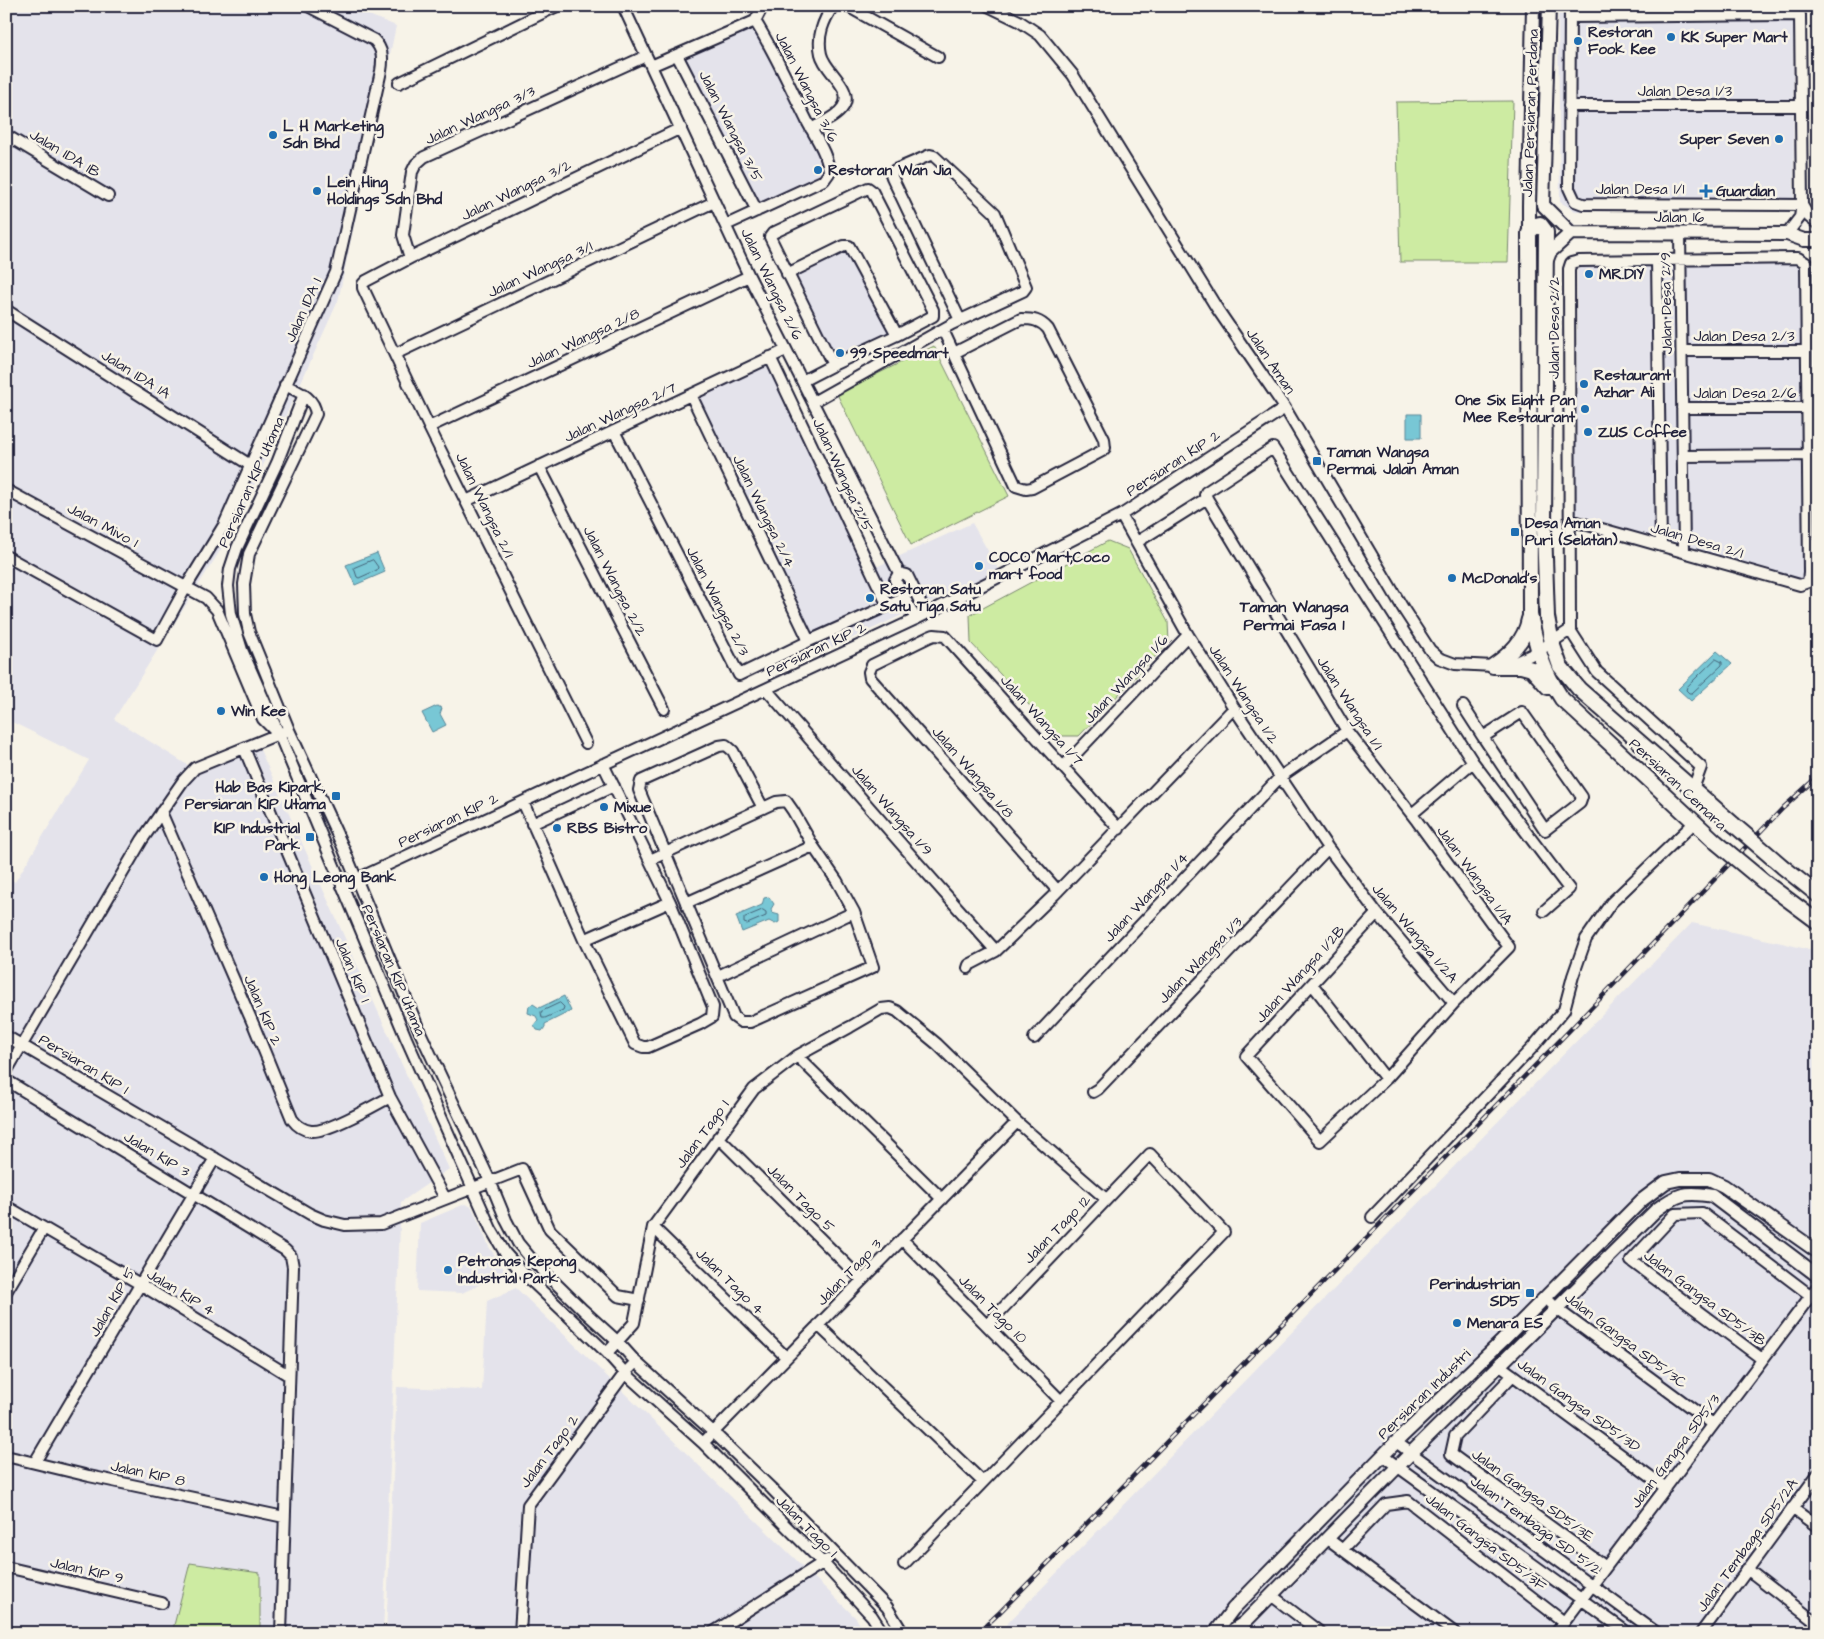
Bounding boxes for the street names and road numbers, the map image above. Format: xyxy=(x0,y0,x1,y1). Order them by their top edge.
street label: Jalan Persiaran Perdana xyxy=(1517,28,1544,197)
street label: Jalan Wangsa 3/6 xyxy=(769,29,844,147)
street label: Jalan Wangsa 3/5 xyxy=(693,67,768,186)
street label: Jalan Wangsa 3/3 xyxy=(422,81,539,151)
street label: Jalan Desa 1/3 xyxy=(1638,81,1733,102)
street label: Jalan IDA 1B xyxy=(25,124,104,183)
street label: Jalan Wangsa 3/2 xyxy=(458,154,576,227)
street label: Jalan Desa 1/1 xyxy=(1596,179,1684,200)
street label: Jalan 16 xyxy=(1654,207,1705,228)
street label: Jalan Wangsa 2/6 xyxy=(734,225,808,345)
street label: Jalan Wangsa 3/1 xyxy=(484,236,597,304)
street label: Jalan Desa 2/9 xyxy=(1655,252,1678,354)
street label: Jalan IDA 1 xyxy=(280,275,327,346)
street label: Jalan Desa 2/2 xyxy=(1544,277,1565,379)
street label: Jalan Wangsa 2/8 xyxy=(523,303,644,375)
street label: Jalan Aman xyxy=(1241,324,1301,399)
street label: Jalan Desa 2/3 xyxy=(1693,326,1795,347)
street label: Jalan IDA 1A xyxy=(97,345,175,404)
street label: Jalan Wangsa 2/7 xyxy=(561,377,680,449)
street label: Jalan Desa 2/6 xyxy=(1694,383,1797,404)
street label: Persiaran KIP Utama xyxy=(213,413,290,551)
street label: Jalan Wangsa 2/5 xyxy=(806,415,878,536)
street label: Persiaran KIP 2 xyxy=(1122,425,1225,502)
street label: Jalan Wangsa 2/1 xyxy=(449,449,519,562)
street label: Jalan Wangsa 2/4 xyxy=(726,451,800,571)
street label: Jalan Mivo 1 xyxy=(63,498,142,553)
street label: Jalan Desa 2/1 xyxy=(1648,517,1746,564)
street label: Jalan Wangsa 2/2 xyxy=(577,522,652,641)
street label: Jalan Wangsa 2/3 xyxy=(680,543,754,660)
street label: Persiaran KIP 2 xyxy=(763,617,870,682)
street label: Jalan Wangsa 1/6 xyxy=(1079,630,1175,729)
street label: Jalan Wangsa 1/2 xyxy=(1203,641,1284,749)
street label: Jalan Wangsa 1/1 xyxy=(1311,652,1388,755)
street label: Jalan Wangsa 1/7 xyxy=(995,671,1088,771)
street label: Jalan Wangsa 1/8 xyxy=(926,722,1019,824)
street label: Persiaran Cemara xyxy=(1624,733,1731,836)
street label: Jalan Wangsa 1/9 xyxy=(845,760,937,861)
street label: Persiaran KIP 2 xyxy=(395,788,502,853)
street label: Jalan Wangsa 1/1A xyxy=(1431,822,1518,930)
street label: Jalan Wangsa 1/4 xyxy=(1099,848,1194,948)
street label: Jalan Wangsa 1/2A xyxy=(1366,879,1463,989)
street label: Persiaran KIP Utama xyxy=(356,901,431,1040)
street label: Jalan Wangsa 1/3 xyxy=(1153,912,1248,1009)
street label: Jalan Wangsa 1/2B xyxy=(1251,921,1351,1029)
street label: Jalan KIP 1 xyxy=(330,935,376,1006)
street label: Jalan KIP 2 xyxy=(238,972,287,1049)
street label: Persiaran KIP 1 xyxy=(35,1029,133,1100)
street label: Jalan Tago 1 xyxy=(670,1096,735,1173)
street label: Jalan KIP 3 xyxy=(120,1126,194,1183)
street label: Jalan Tago 5 xyxy=(761,1160,840,1238)
street label: Jalan Tago 12 xyxy=(1019,1190,1097,1269)
street label: Jalan Tago 3 xyxy=(812,1234,888,1311)
street label: Jalan Tago 4 xyxy=(690,1243,769,1320)
street label: Jalan Gangsa SD5/3B xyxy=(1638,1245,1771,1352)
street label: Jalan KIP 5 xyxy=(84,1264,141,1341)
street label: Jalan KIP 4 xyxy=(143,1264,219,1321)
street label: Jalan Tago 10 xyxy=(953,1270,1032,1350)
street label: Jalan Gangsa SD5/3C xyxy=(1559,1287,1692,1395)
street label: Persiaran Industri xyxy=(1373,1344,1476,1444)
street label: Jalan Gangsa SD5/3D xyxy=(1512,1354,1645,1458)
street label: Jalan Gangsa SD5/3 xyxy=(1626,1390,1726,1513)
street label: Jalan Tago 2 xyxy=(515,1410,585,1493)
street label: Jalan Gangsa SD5/3E xyxy=(1467,1444,1598,1548)
street label: Jalan KIP 8 xyxy=(109,1455,187,1492)
street label: Jalan Tembaga SD 5/2 xyxy=(1465,1471,1606,1581)
street label: Jalan Tembaga SD5/2A xyxy=(1692,1474,1804,1617)
street label: Jalan Gangsa SD5/3F xyxy=(1420,1488,1551,1597)
street label: Jalan Tago 1 xyxy=(770,1491,842,1563)
street label: Jalan KIP 9 xyxy=(48,1552,126,1589)

